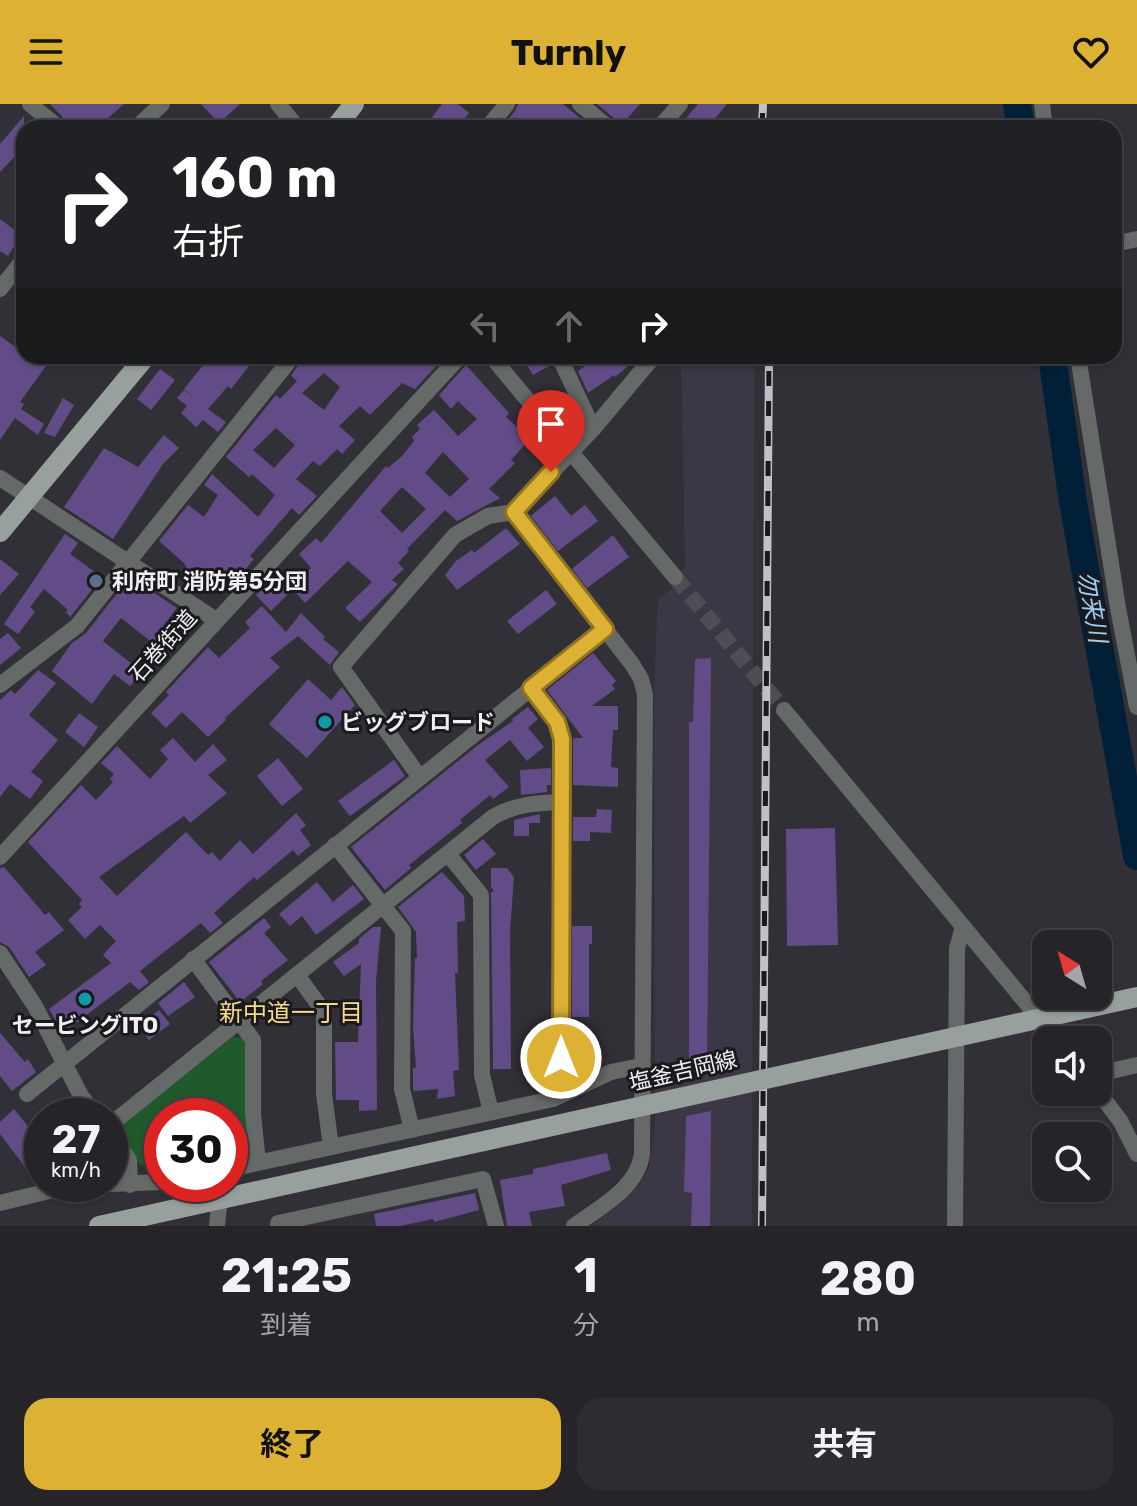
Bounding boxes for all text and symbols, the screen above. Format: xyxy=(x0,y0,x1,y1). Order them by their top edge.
icon: menu xyxy=(24,30,68,74)
icon: heart xyxy=(1069,30,1113,74)
text: Turnly xyxy=(511,31,626,74)
text: 160 m xyxy=(172,145,338,211)
icon: right xyxy=(40,152,144,256)
text: 右折 xyxy=(172,220,244,263)
icon: left xyxy=(463,304,507,348)
icon: ahead xyxy=(547,304,591,348)
icon: right xyxy=(631,304,675,348)
pin xyxy=(517,390,585,472)
icon: arrive xyxy=(529,402,573,446)
place label: 利府町 消防第5分団 xyxy=(112,568,307,595)
water label: 勿来川 xyxy=(1072,569,1113,648)
marker: 利府町 消防第5分団 xyxy=(87,572,105,590)
street label: 石巻街道 xyxy=(124,604,202,688)
place label: ビッグブロード xyxy=(341,709,495,736)
marker: ビッグブロード xyxy=(316,713,334,731)
north arrow xyxy=(1032,930,1112,1010)
map controls xyxy=(1032,930,1112,1202)
marker: セービングITO xyxy=(76,990,94,1008)
district label: 新中道一丁目 xyxy=(219,999,363,1027)
place label: セービングITO xyxy=(12,1012,158,1039)
position arrow xyxy=(519,1016,603,1100)
button: sound xyxy=(1032,1026,1112,1106)
street label: 塩釜吉岡線 xyxy=(626,1045,740,1097)
speed limit sign: 30 xyxy=(144,1098,248,1202)
text: 27 xyxy=(52,1116,100,1163)
button: search xyxy=(1032,1122,1112,1202)
text: km/h xyxy=(51,1158,101,1182)
text: 21:25 xyxy=(221,1247,352,1304)
text: 1 xyxy=(574,1247,598,1304)
text: 280 xyxy=(820,1250,916,1307)
text: m xyxy=(856,1307,880,1338)
text: 到着 xyxy=(260,1310,312,1341)
text: 分 xyxy=(573,1310,599,1341)
button: 終了 xyxy=(24,1398,561,1490)
button: 共有 xyxy=(577,1398,1113,1490)

